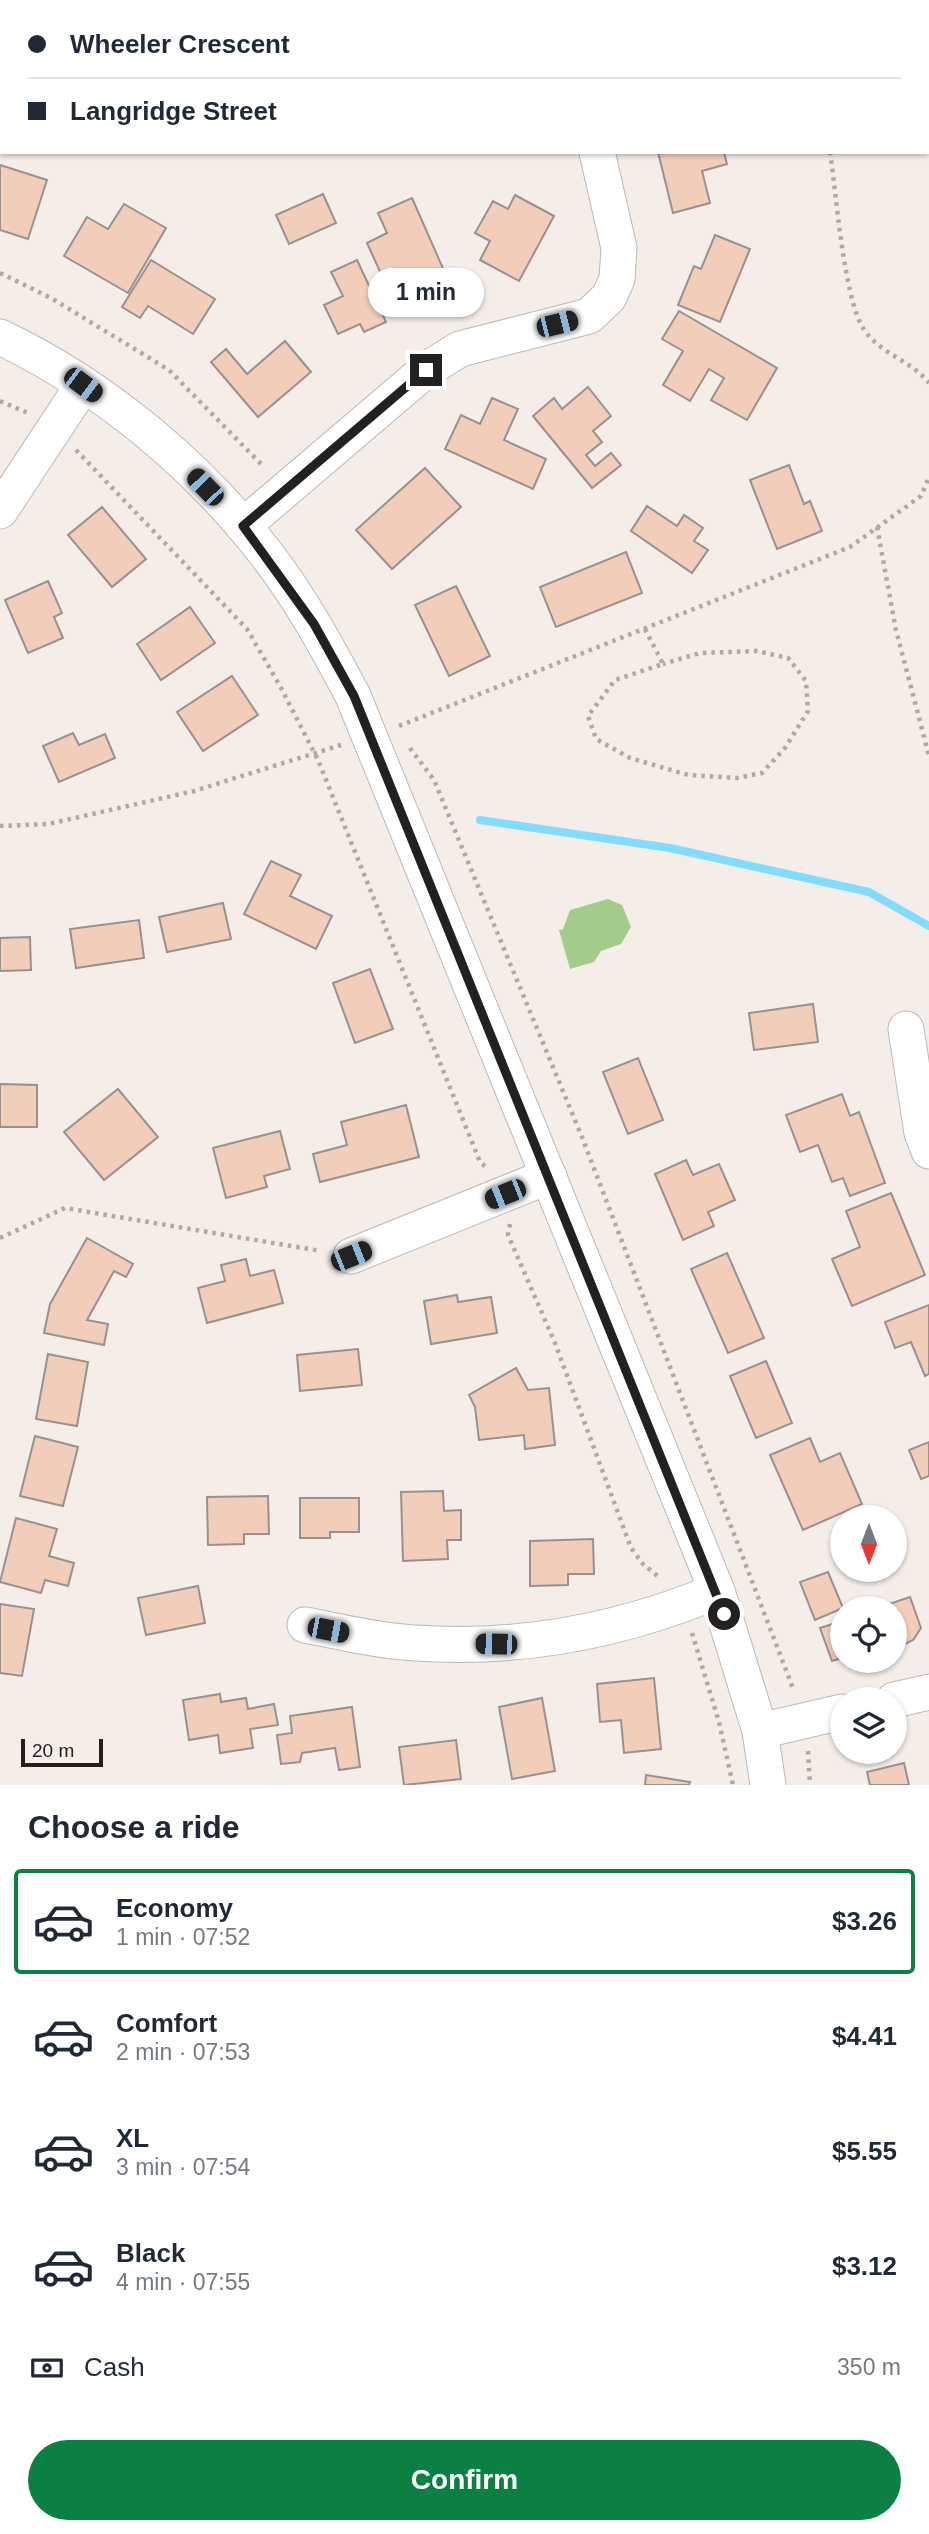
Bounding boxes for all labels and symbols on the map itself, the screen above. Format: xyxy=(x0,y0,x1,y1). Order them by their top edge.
callout: 1 min xyxy=(368,268,484,318)
car xyxy=(535,309,580,339)
route end xyxy=(410,354,442,386)
car xyxy=(60,364,107,406)
car xyxy=(183,465,228,509)
car xyxy=(482,1176,529,1212)
car xyxy=(328,1238,375,1274)
north arrow xyxy=(830,1505,906,1582)
route start xyxy=(708,1598,740,1630)
car xyxy=(306,1616,351,1644)
car xyxy=(475,1633,518,1655)
scale bar xyxy=(21,1736,103,1768)

